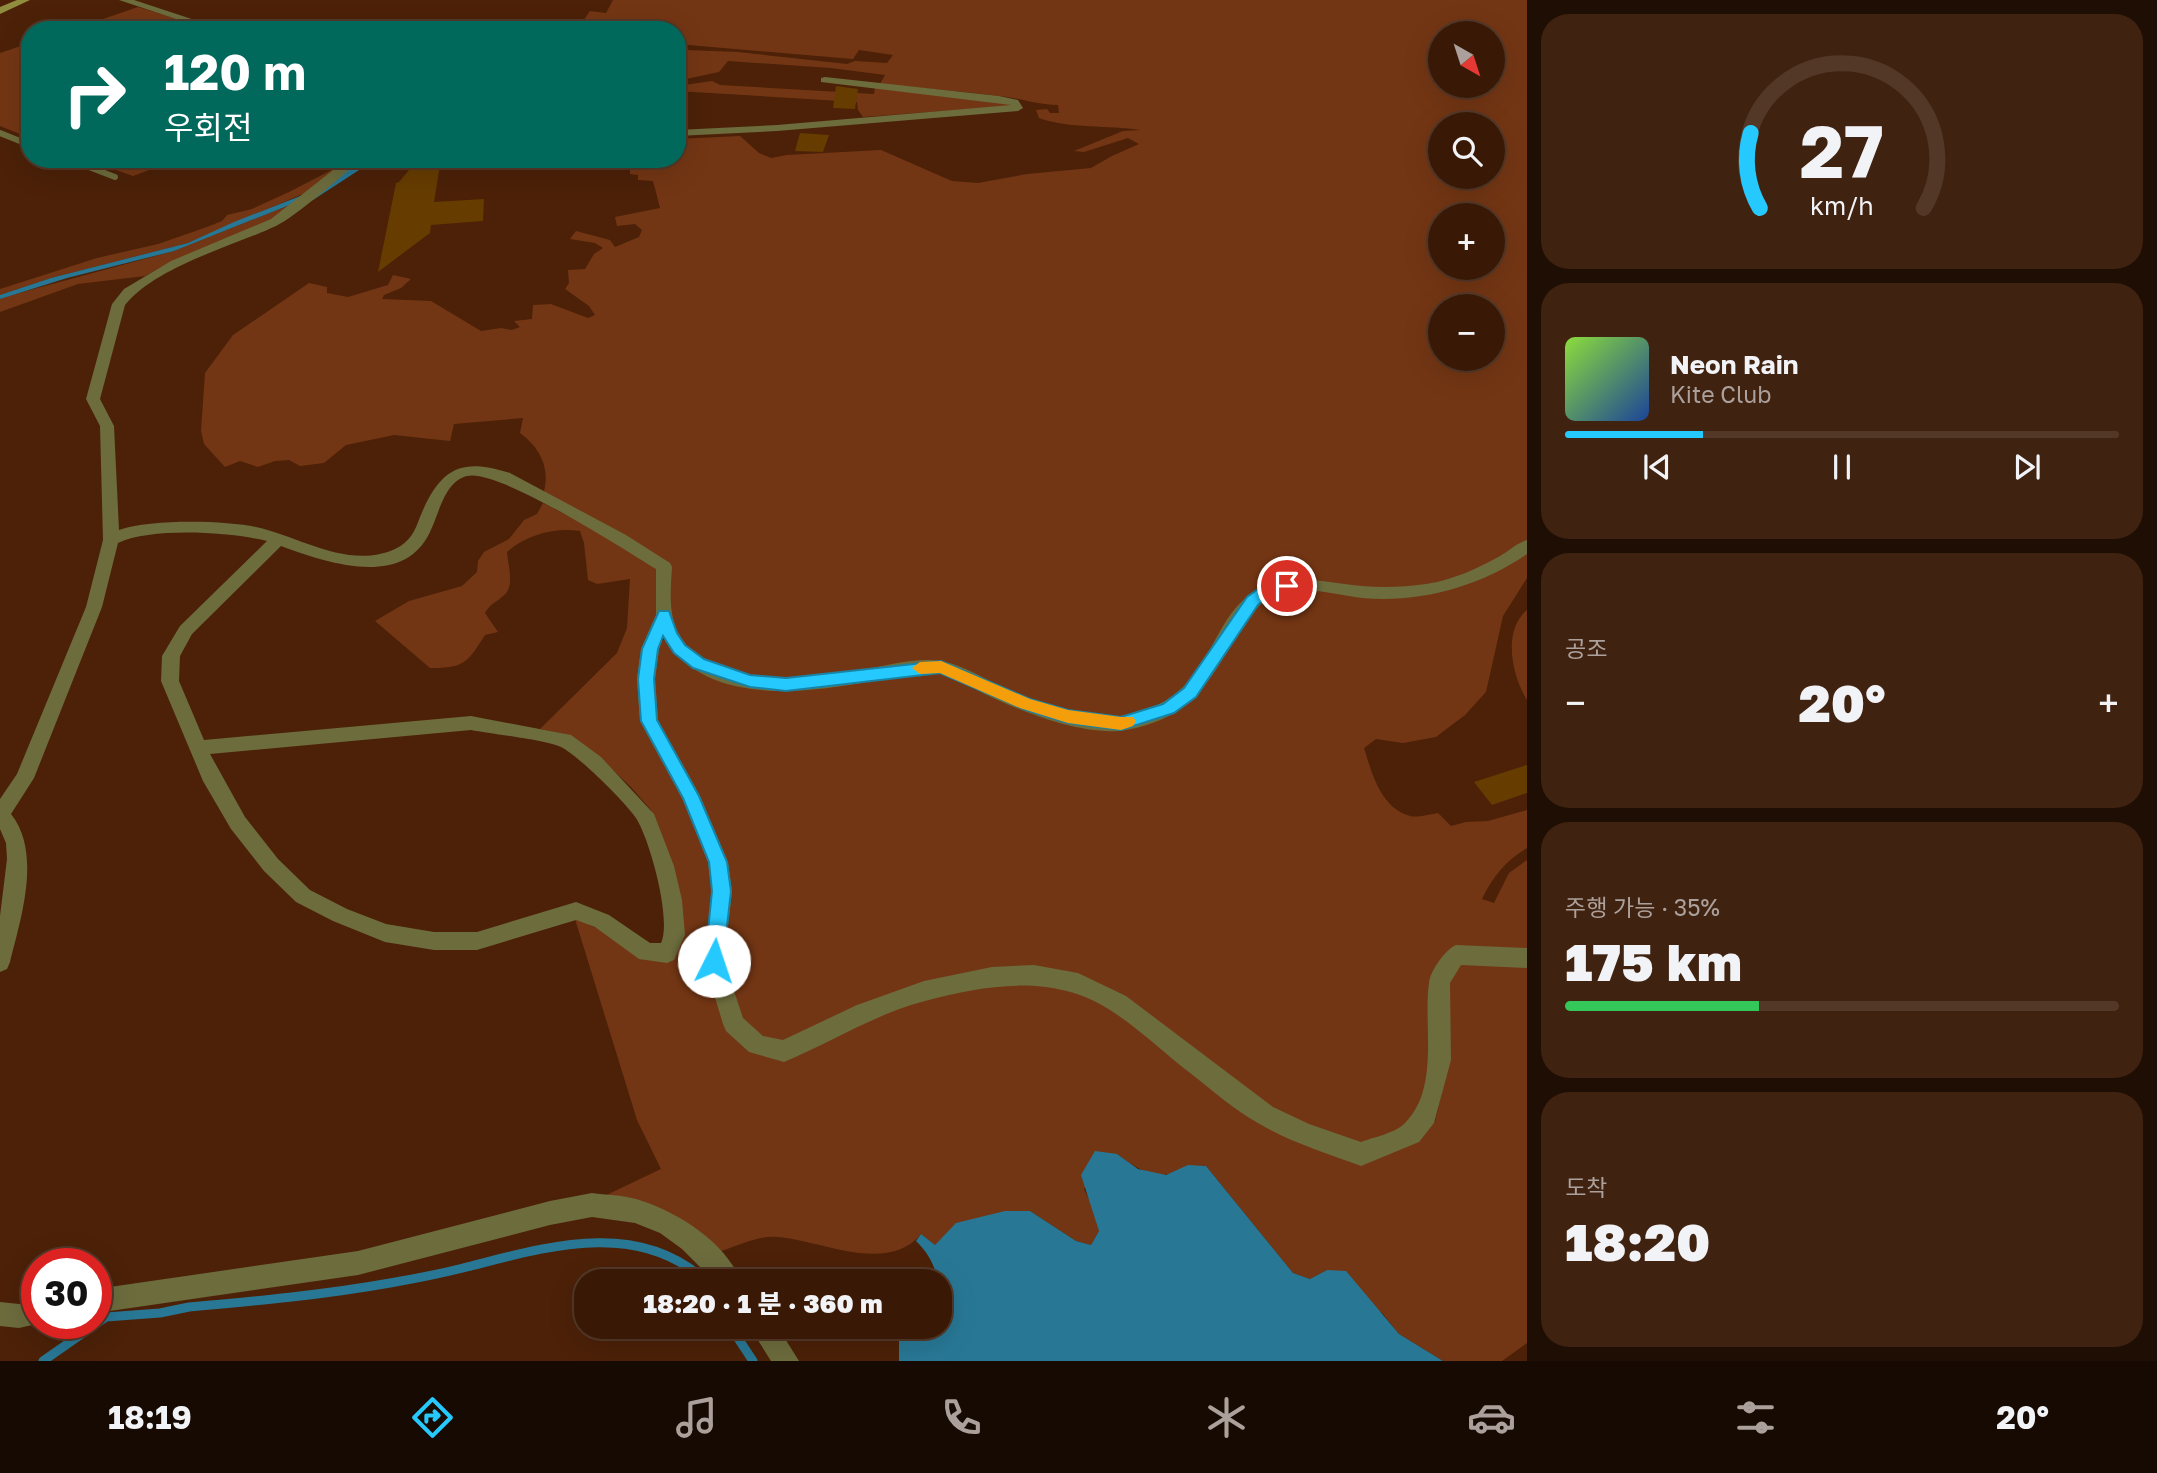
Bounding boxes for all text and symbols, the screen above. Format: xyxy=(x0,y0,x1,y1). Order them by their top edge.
north arrow xyxy=(1428,21,1505,98)
map controls xyxy=(1428,21,1505,371)
text: 120 m xyxy=(164,42,306,101)
icon: right xyxy=(49,49,140,140)
text: 27 xyxy=(1800,107,1884,194)
text: 우회전 xyxy=(164,108,252,146)
button: search xyxy=(1428,112,1505,189)
text: km/h xyxy=(1810,190,1874,221)
button: + xyxy=(1428,203,1505,280)
button: − xyxy=(1428,294,1505,371)
text: Neon Rain xyxy=(1670,349,1799,380)
text: Kite Club xyxy=(1670,380,1771,408)
icon: previous xyxy=(1638,448,1676,486)
icon: pause xyxy=(1823,448,1861,486)
icon: next xyxy=(2008,448,2046,486)
pin xyxy=(1257,556,1317,616)
icon: arrive xyxy=(1268,567,1306,605)
text: 공조 xyxy=(1565,634,1607,662)
text: 20° xyxy=(1799,671,1885,733)
text: − xyxy=(1565,680,1586,725)
text: + xyxy=(2098,680,2119,725)
text: 주행 가능 · 35% xyxy=(1565,893,1720,921)
position arrow xyxy=(677,924,751,998)
text: 175 km xyxy=(1565,930,1742,992)
text: 도착 xyxy=(1565,1173,1607,1201)
text: 18:20 xyxy=(1565,1210,1710,1272)
speed limit sign: 30 xyxy=(21,1248,112,1339)
text: 18:20 · 1 분 · 360 m xyxy=(643,1288,883,1319)
icon: directions xyxy=(408,1393,457,1442)
icon: music xyxy=(672,1393,721,1442)
icon: phone xyxy=(937,1393,986,1442)
icon: climate xyxy=(1202,1393,1251,1442)
icon: car xyxy=(1467,1393,1516,1442)
icon: filters xyxy=(1731,1393,1780,1442)
text: 18:19 xyxy=(108,1398,192,1436)
text: 20° xyxy=(1996,1398,2049,1436)

